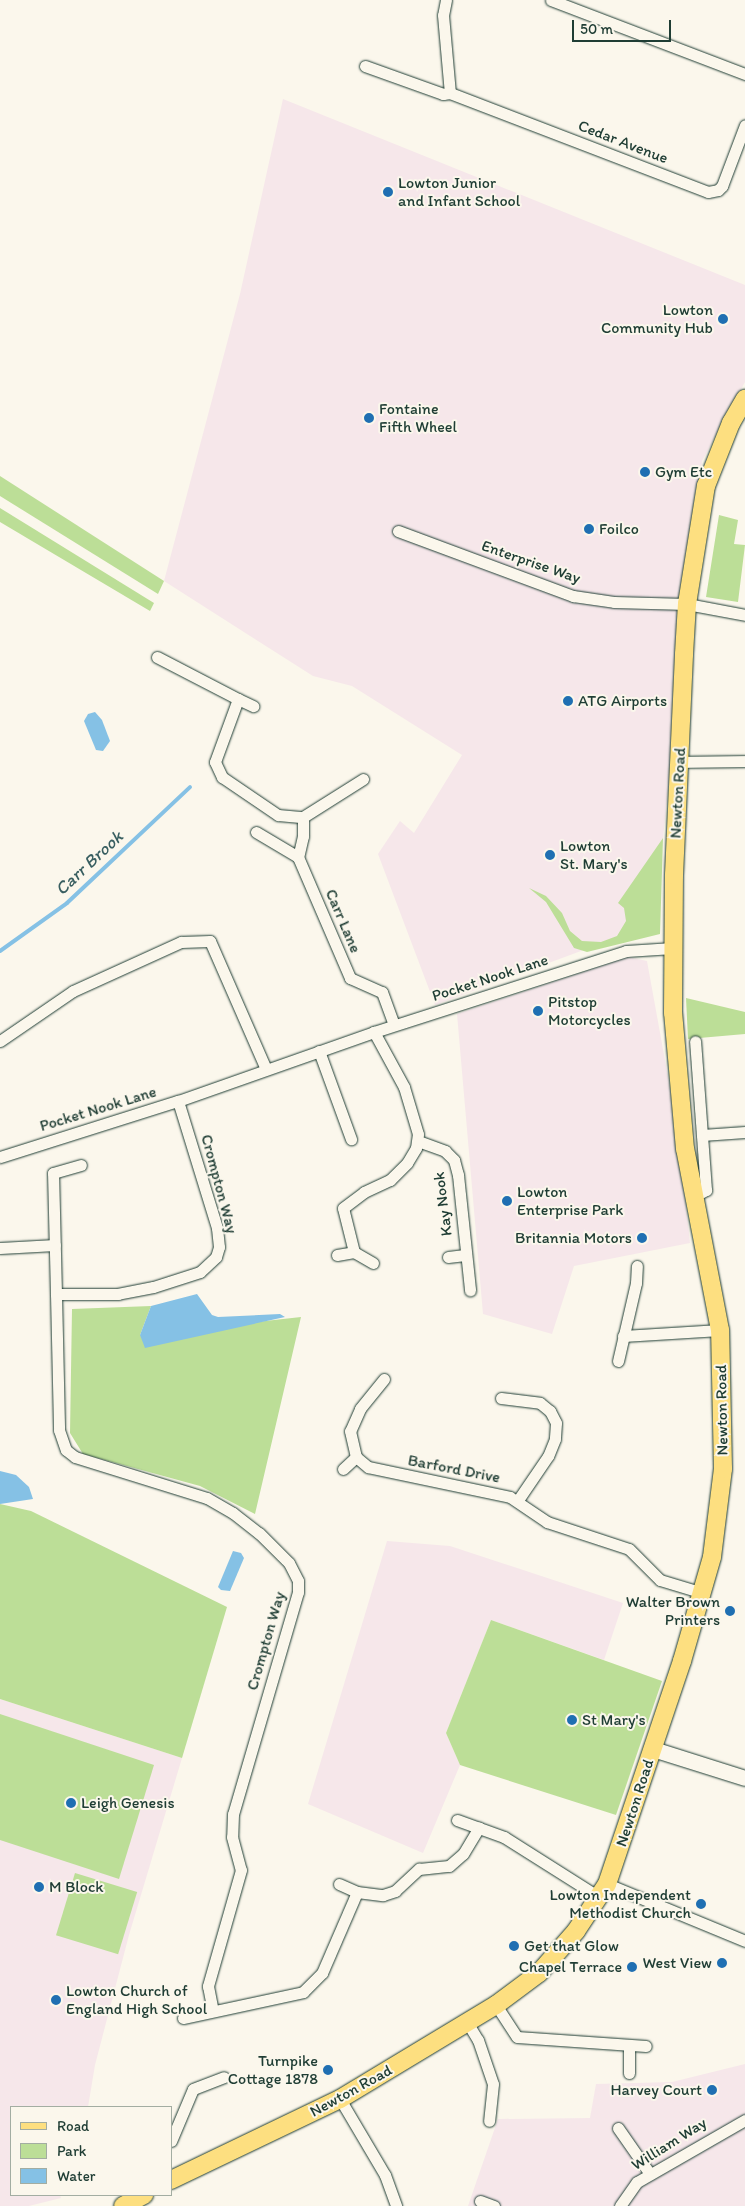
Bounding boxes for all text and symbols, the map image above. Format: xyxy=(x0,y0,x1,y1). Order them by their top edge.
scale bar xyxy=(575,10,674,42)
text: 50 m xyxy=(580,20,613,38)
street label: Cedar Avenue xyxy=(576,116,670,168)
place label: Lowton Junior and Infant School xyxy=(398,173,521,211)
marker: Lowton Junior and Infant School xyxy=(382,186,394,198)
place label: Lowton Community Hub xyxy=(601,300,713,338)
marker: Lowton Community Hub xyxy=(717,313,729,325)
place label: Fontaine Fifth Wheel xyxy=(379,399,457,437)
marker: Fontaine Fifth Wheel xyxy=(363,412,375,424)
place label: Gym Etc xyxy=(655,462,712,482)
marker: Gym Etc xyxy=(639,466,651,478)
place label: Foilco xyxy=(599,519,639,539)
marker: Foilco xyxy=(583,523,595,535)
street label: Enterprise Way xyxy=(479,536,583,588)
place label: ATG Airports xyxy=(578,691,667,711)
marker: ATG Airports xyxy=(562,695,574,707)
street label: Newton Road xyxy=(666,747,690,839)
water label: Carr Brook xyxy=(50,826,128,900)
place label: Lowton St. Mary's xyxy=(560,836,628,874)
marker: Lowton St. Mary's xyxy=(544,849,556,861)
street label: Carr Lane xyxy=(321,886,365,956)
street label: Pocket Nook Lane xyxy=(429,950,551,1006)
place label: Pitstop Motorcycles xyxy=(548,992,631,1030)
marker: Pitstop Motorcycles xyxy=(532,1005,544,1017)
street label: Pocket Nook Lane xyxy=(37,1082,159,1136)
street label: Crompton Way xyxy=(197,1133,241,1235)
street label: Kay Nook xyxy=(430,1171,456,1237)
place label: Lowton Enterprise Park xyxy=(517,1182,623,1220)
marker: Lowton Enterprise Park xyxy=(501,1195,513,1207)
place label: Britannia Motors xyxy=(515,1228,632,1248)
marker: Britannia Motors xyxy=(636,1232,648,1244)
street label: Newton Road xyxy=(712,1365,732,1455)
street label: Barford Drive xyxy=(406,1451,502,1487)
street label: Crompton Way xyxy=(243,1590,289,1692)
place label: Walter Brown Printers xyxy=(626,1592,720,1630)
marker: Walter Brown Printers xyxy=(724,1605,736,1617)
place label: St Mary's xyxy=(582,1710,646,1730)
marker: St Mary's xyxy=(566,1714,578,1726)
street label: Newton Road xyxy=(612,1757,658,1849)
place label: Leigh Genesis xyxy=(81,1793,174,1813)
marker: Leigh Genesis xyxy=(65,1797,77,1809)
place label: M Block xyxy=(49,1877,104,1897)
marker: M Block xyxy=(33,1881,45,1893)
place label: Lowton Independent Methodist Church xyxy=(549,1885,691,1923)
marker: Lowton Independent Methodist Church xyxy=(695,1898,707,1910)
place label: Get that Glow xyxy=(524,1936,619,1956)
marker: Get that Glow xyxy=(508,1940,520,1952)
place label: West View xyxy=(643,1953,712,1973)
place label: Chapel Terrace xyxy=(521,1957,622,1977)
marker: West View xyxy=(716,1957,728,1969)
marker: Chapel Terrace xyxy=(626,1961,638,1973)
place label: Lowton Church of England High School xyxy=(66,1981,207,2019)
marker: Lowton Church of England High School xyxy=(50,1994,62,2006)
place label: Turnpike Cottage 1878 xyxy=(228,2051,318,2089)
street label: Newton Road xyxy=(307,2061,395,2121)
marker: Turnpike Cottage 1878 xyxy=(322,2064,334,2076)
place label: Harvey Court xyxy=(611,2080,702,2100)
marker: Harvey Court xyxy=(706,2084,718,2096)
legend xyxy=(10,2106,172,2196)
street label: William Way xyxy=(628,2113,710,2175)
text: Road xyxy=(57,2117,89,2135)
text: Park xyxy=(57,2142,87,2160)
text: Water xyxy=(57,2167,95,2185)

